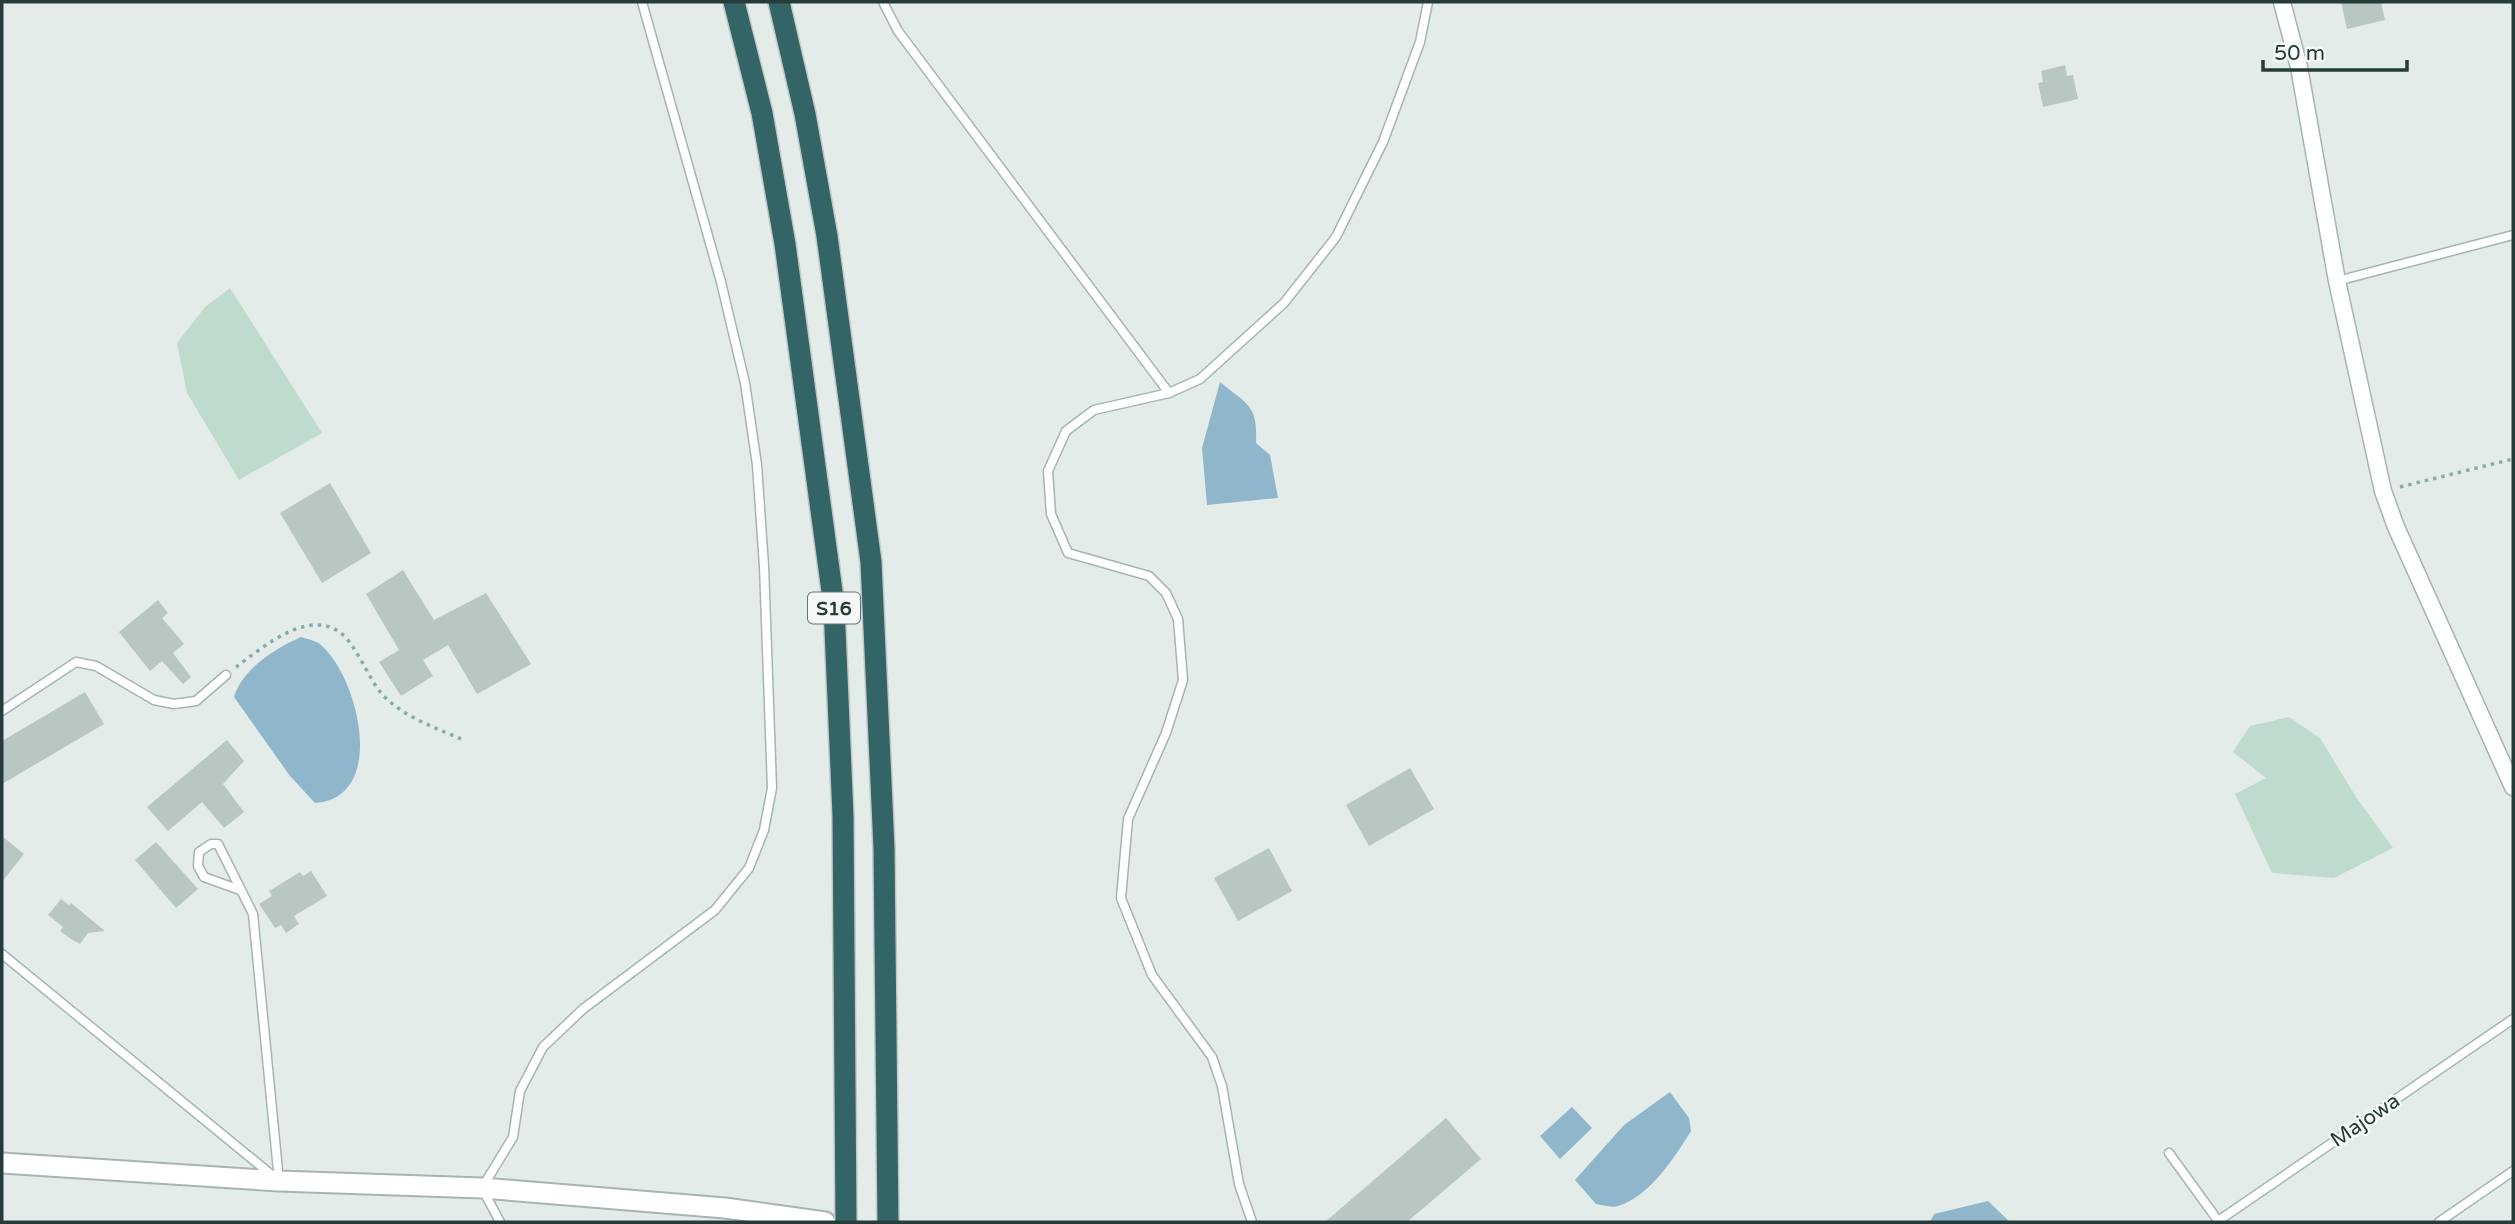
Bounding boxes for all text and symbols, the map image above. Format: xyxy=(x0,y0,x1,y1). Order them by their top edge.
scale bar xyxy=(2263,28,2406,72)
text: 50 m xyxy=(2274,41,2325,66)
road number: S16 xyxy=(808,593,860,624)
street label: Majowa xyxy=(2326,1088,2405,1153)

